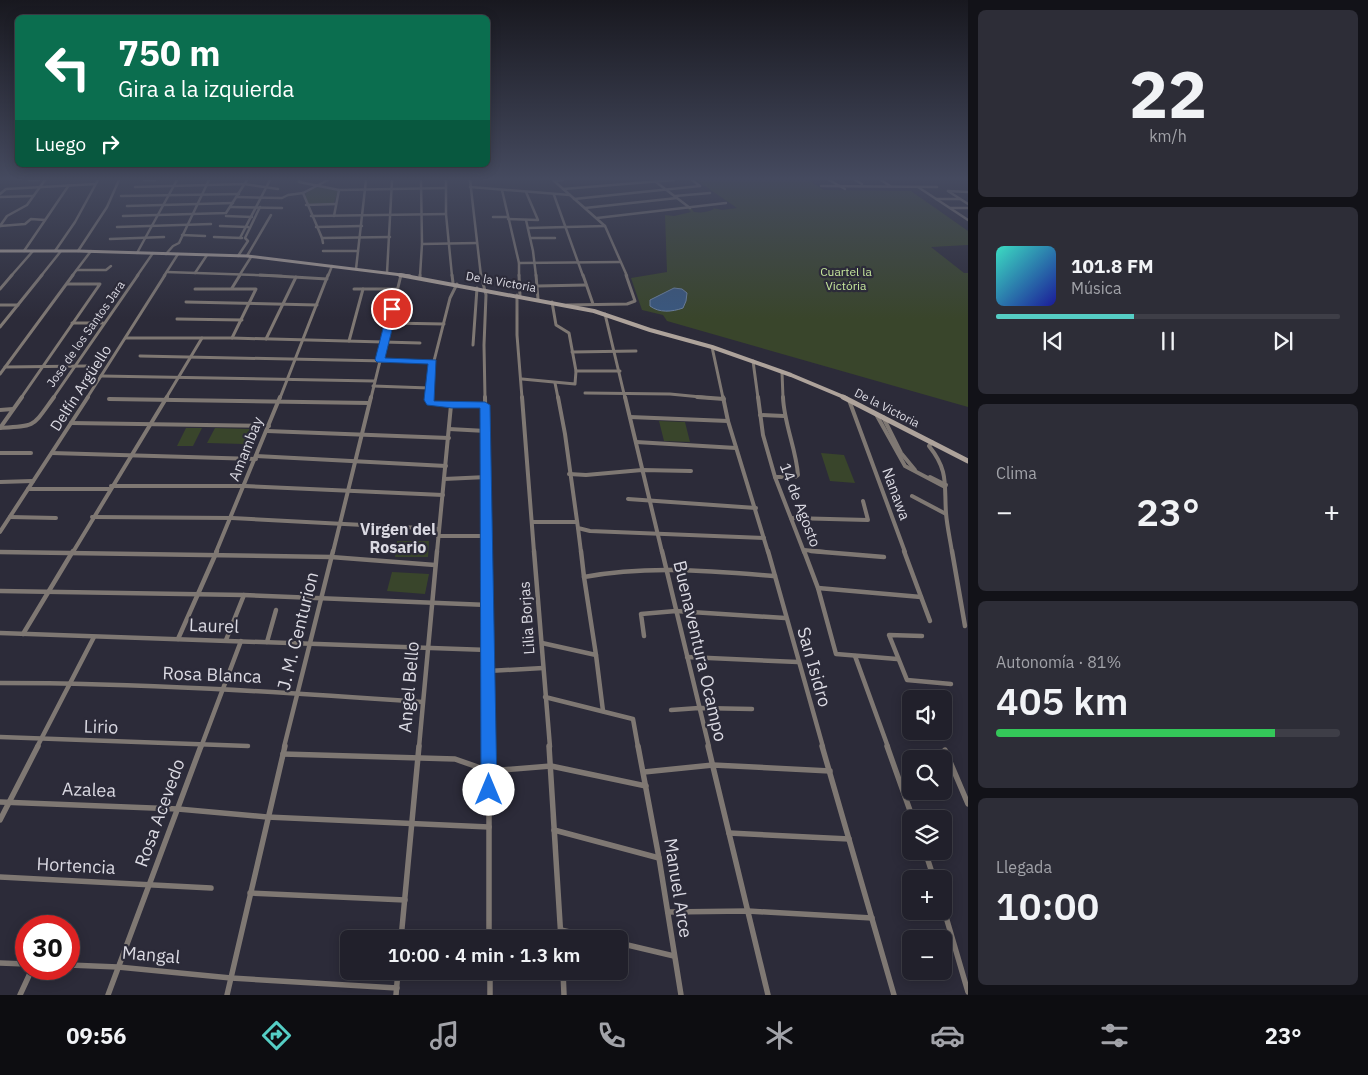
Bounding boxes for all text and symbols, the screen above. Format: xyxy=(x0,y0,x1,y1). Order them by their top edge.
text: 750 m xyxy=(118,30,221,76)
icon: left xyxy=(35,35,100,100)
text: 22 xyxy=(1129,51,1207,136)
text: Gira a la izquierda xyxy=(118,74,294,103)
text: km/h xyxy=(1149,126,1187,146)
icon: right xyxy=(96,130,124,158)
text: Luego xyxy=(35,132,86,156)
text: 101.8 FM xyxy=(1071,254,1154,278)
park label: Cuartel la Victória xyxy=(820,264,872,293)
street label: De la Victoria xyxy=(465,268,538,295)
street label: Jose de los Santos Jara xyxy=(43,277,128,390)
text: Música xyxy=(1071,278,1121,298)
pin xyxy=(371,288,413,330)
icon: arrive xyxy=(378,295,406,323)
icon: previous xyxy=(1039,327,1067,355)
icon: pause xyxy=(1154,327,1182,355)
icon: next xyxy=(1269,327,1297,355)
street label: Delfín Argüello xyxy=(46,341,115,434)
street label: De la Victoria xyxy=(852,385,923,431)
street label: Amambay xyxy=(224,413,267,484)
street label: 14 de Agosto xyxy=(776,460,825,550)
text: Clima xyxy=(996,463,1037,483)
street label: Nanawa xyxy=(878,465,915,523)
text: 23° xyxy=(1136,487,1200,536)
text: − xyxy=(996,493,1013,530)
text: + xyxy=(1323,493,1340,530)
district label: Virgen del Rosario xyxy=(360,519,436,557)
street label: Buenaventura Ocampo xyxy=(668,558,732,744)
street label: J. M. Centurion xyxy=(272,569,323,692)
street label: Lilia Borjas xyxy=(514,581,539,655)
street label: Laurel xyxy=(189,613,240,638)
street label: San Isidro xyxy=(792,624,837,709)
street label: Angel Bello xyxy=(393,640,424,734)
text: Autonomía · 81% xyxy=(996,652,1121,672)
street label: Rosa Blanca xyxy=(162,661,262,688)
text: 405 km xyxy=(996,676,1128,725)
map controls xyxy=(902,690,952,980)
button: sound xyxy=(902,690,952,740)
street label: Lirio xyxy=(83,714,119,739)
button: search xyxy=(902,750,952,800)
street label: Rosa Acevedo xyxy=(129,756,190,870)
position arrow xyxy=(462,763,514,815)
street label: Azalea xyxy=(62,777,117,802)
button: layers xyxy=(902,810,952,860)
street label: Manuel Arce xyxy=(659,836,698,940)
street label: Hortencia xyxy=(36,852,116,879)
text: Llegada xyxy=(996,857,1052,877)
button: + xyxy=(902,870,952,920)
text: 10:00 xyxy=(996,881,1099,930)
speed limit sign: 30 xyxy=(15,915,80,980)
button: − xyxy=(902,930,952,980)
street label: Mangal xyxy=(121,940,181,969)
text: 10:00 · 4 min · 1.3 km xyxy=(388,943,580,967)
icon: directions xyxy=(259,1018,294,1053)
icon: music xyxy=(427,1018,462,1053)
icon: phone xyxy=(594,1018,629,1053)
icon: climate xyxy=(762,1018,797,1053)
icon: car xyxy=(930,1018,965,1053)
icon: filters xyxy=(1097,1018,1132,1053)
text: 09:56 xyxy=(66,1021,126,1050)
text: 23° xyxy=(1265,1021,1302,1050)

